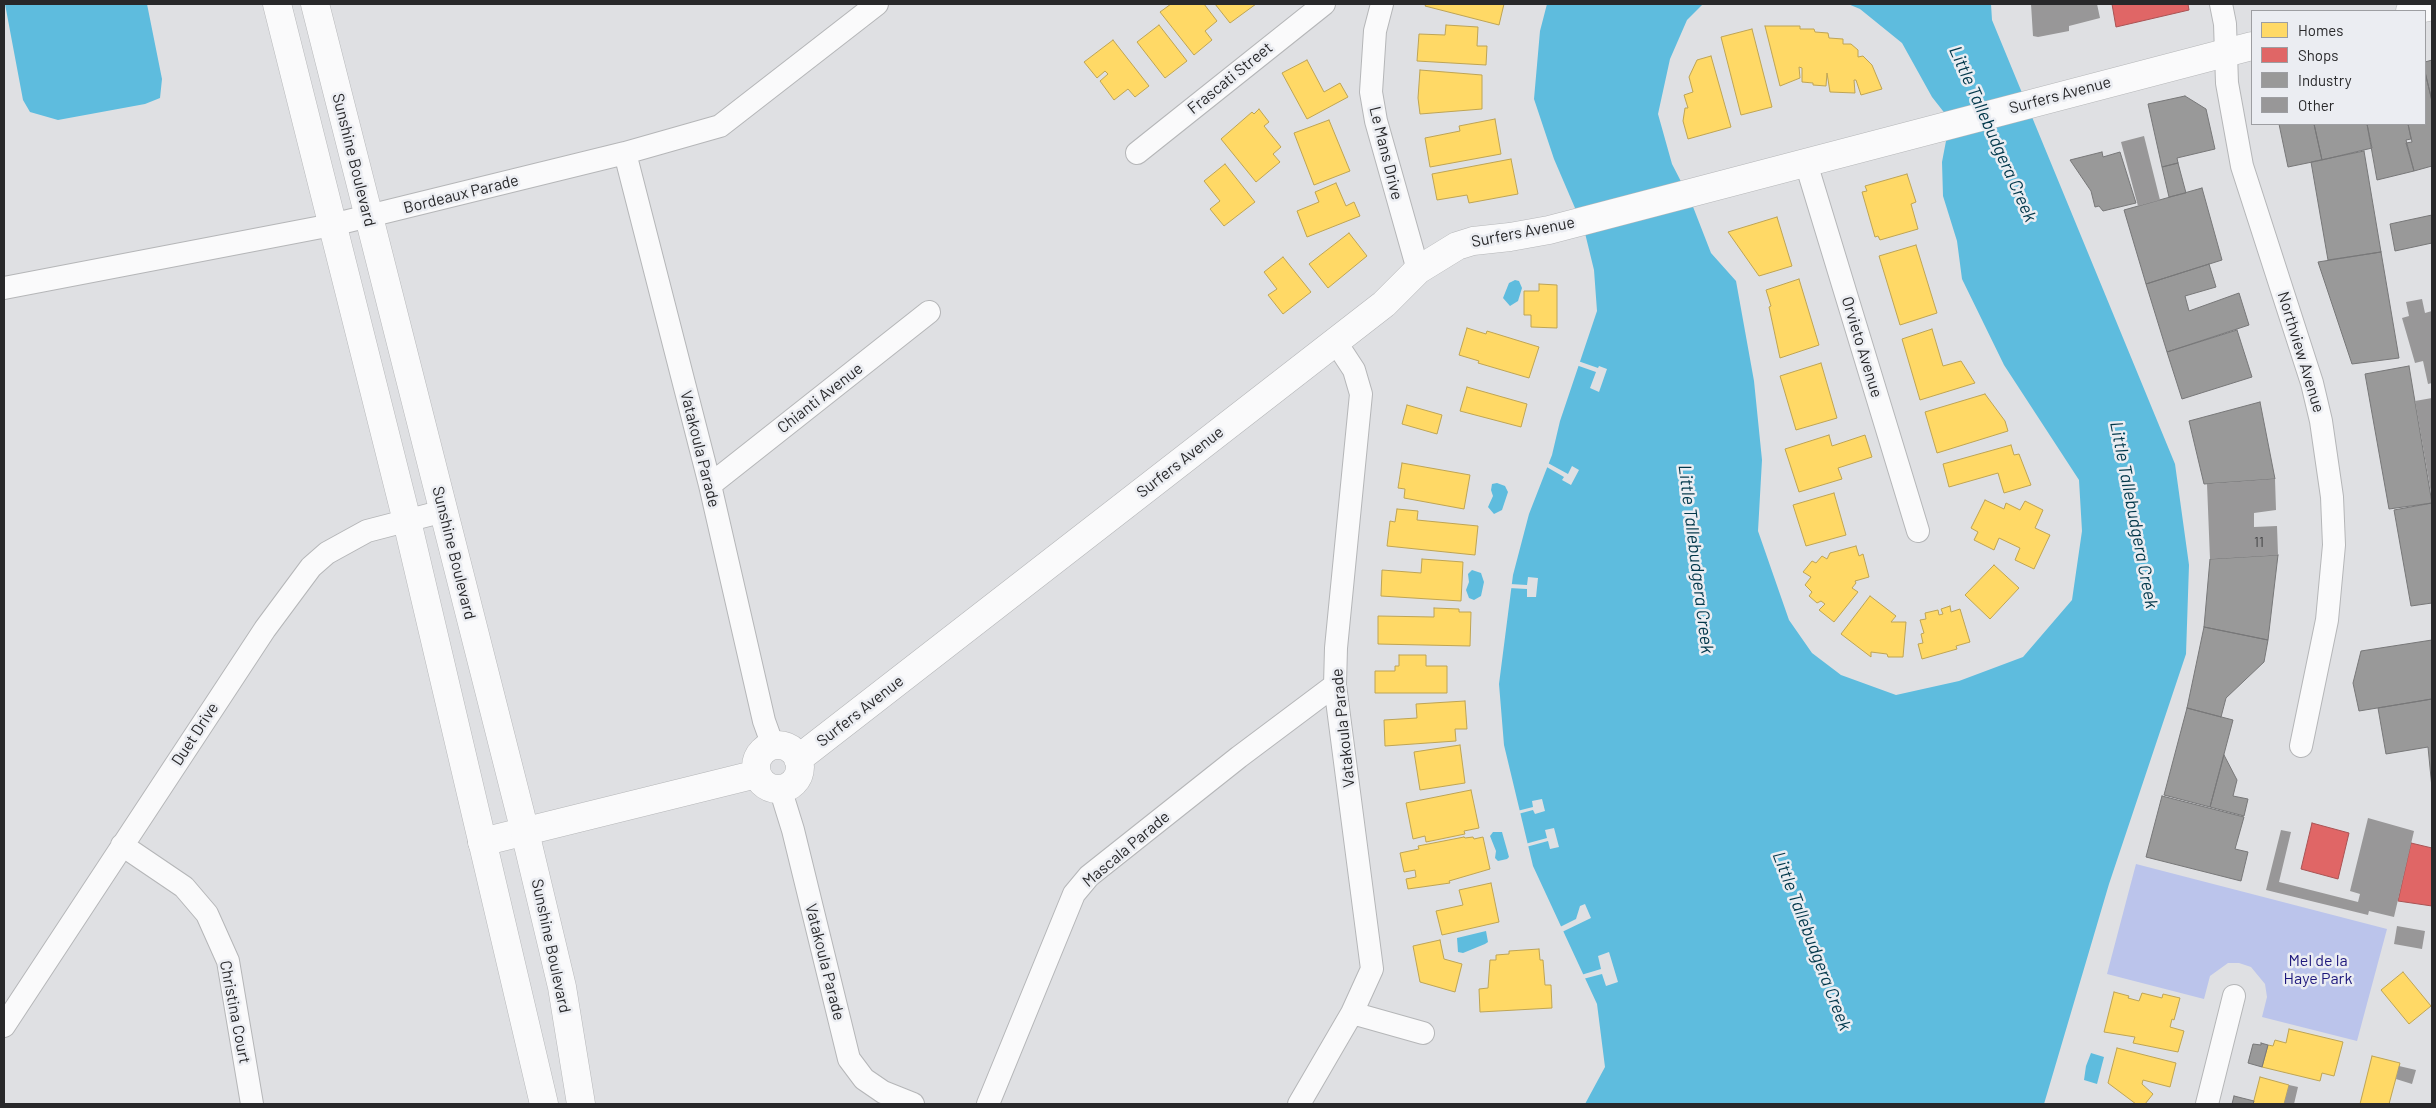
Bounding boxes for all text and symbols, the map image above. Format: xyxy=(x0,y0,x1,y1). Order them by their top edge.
legend xyxy=(2251,10,2426,125)
text: Homes xyxy=(2298,21,2343,39)
street label: Frascati Street xyxy=(1184,38,1276,118)
water label: Little Tallebudgera Creek xyxy=(1944,43,2042,225)
text: Shops xyxy=(2298,46,2338,64)
text: Industry xyxy=(2298,71,2352,89)
street label: Surfers Avenue xyxy=(2007,72,2113,118)
street label: Sunshine Boulevard xyxy=(328,91,380,229)
text: Other xyxy=(2298,96,2334,114)
street label: Le Mans Drive xyxy=(1365,104,1407,202)
street label: Bordeaux Parade xyxy=(401,170,521,218)
street label: Surfers Avenue xyxy=(1470,213,1576,251)
street label: Northview Avenue xyxy=(2273,289,2329,415)
street label: Orvieto Avenue xyxy=(1838,294,1886,400)
street label: Chianti Avenue xyxy=(773,359,867,437)
street label: Vatakoula Parade xyxy=(676,389,724,509)
water label: Little Tallebudgera Creek xyxy=(2105,420,2163,610)
street label: Surfers Avenue xyxy=(1133,422,1227,502)
water label: Little Tallebudgera Creek xyxy=(1674,463,1718,655)
street label: Sunshine Boulevard xyxy=(428,484,480,622)
house number: 11 xyxy=(2254,534,2264,550)
street label: Vatakoula Parade xyxy=(1327,667,1359,789)
street label: Surfers Avenue xyxy=(813,671,907,751)
street label: Duet Drive xyxy=(168,699,222,769)
street label: Mascala Parade xyxy=(1079,807,1173,891)
water label: Little Tallebudgera Creek xyxy=(1768,848,1856,1034)
street label: Sunshine Boulevard xyxy=(527,877,575,1015)
street label: Vatakoula Parade xyxy=(801,902,849,1022)
park label: Mel de la Haye Park xyxy=(2284,951,2352,989)
street label: Christina Court xyxy=(216,959,254,1065)

